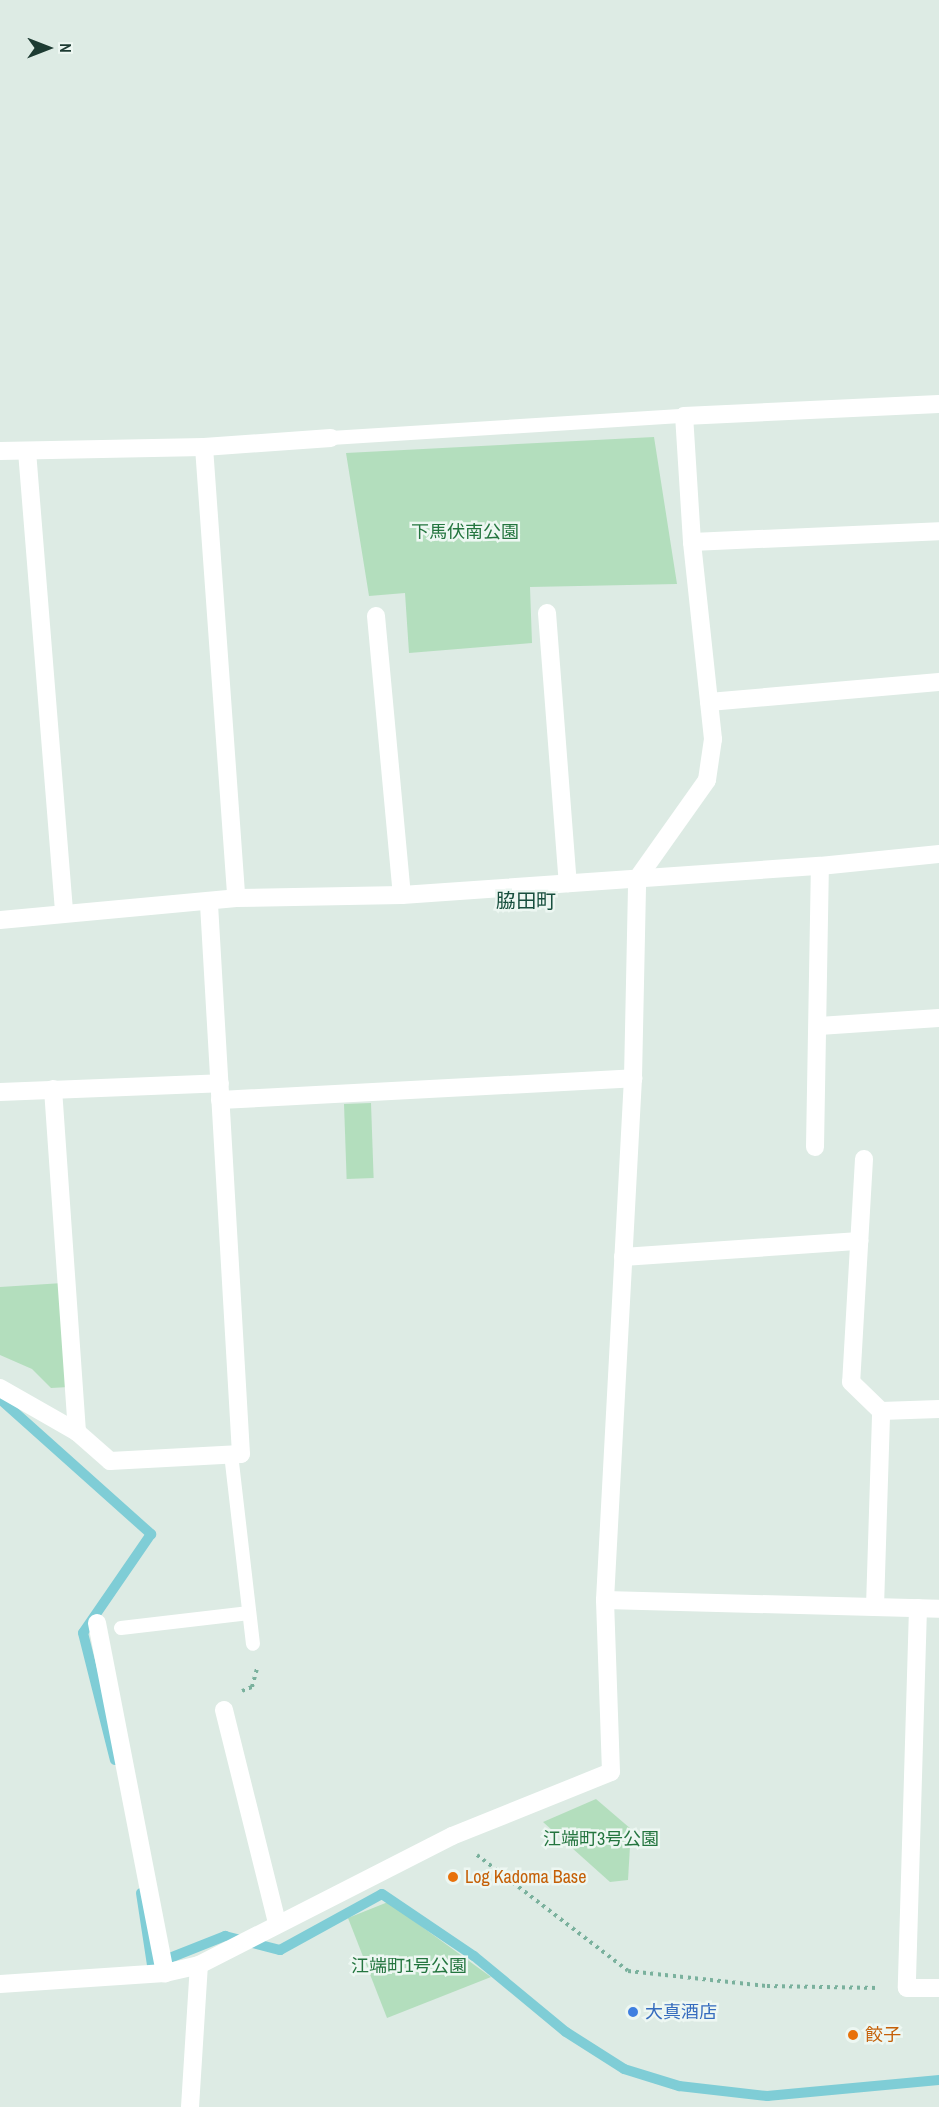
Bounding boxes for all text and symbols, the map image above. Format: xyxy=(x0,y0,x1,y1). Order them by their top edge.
north arrow xyxy=(18,18,78,78)
text: N xyxy=(55,43,77,53)
park label: 下馬伏南公園 xyxy=(411,521,519,543)
district label: 脇田町 xyxy=(496,888,556,912)
park label: 江端町3号公園 xyxy=(543,1828,659,1850)
place label: Log Kadoma Base xyxy=(465,1866,586,1888)
marker: Log Kadoma Base xyxy=(446,1870,460,1884)
park label: 江端町1号公園 xyxy=(351,1955,467,1977)
place label: 大真酒店 xyxy=(645,2001,717,2023)
marker: 大真酒店 xyxy=(626,2005,640,2019)
place label: 餃子 xyxy=(865,2024,901,2046)
marker: 餃子 xyxy=(846,2028,860,2042)

